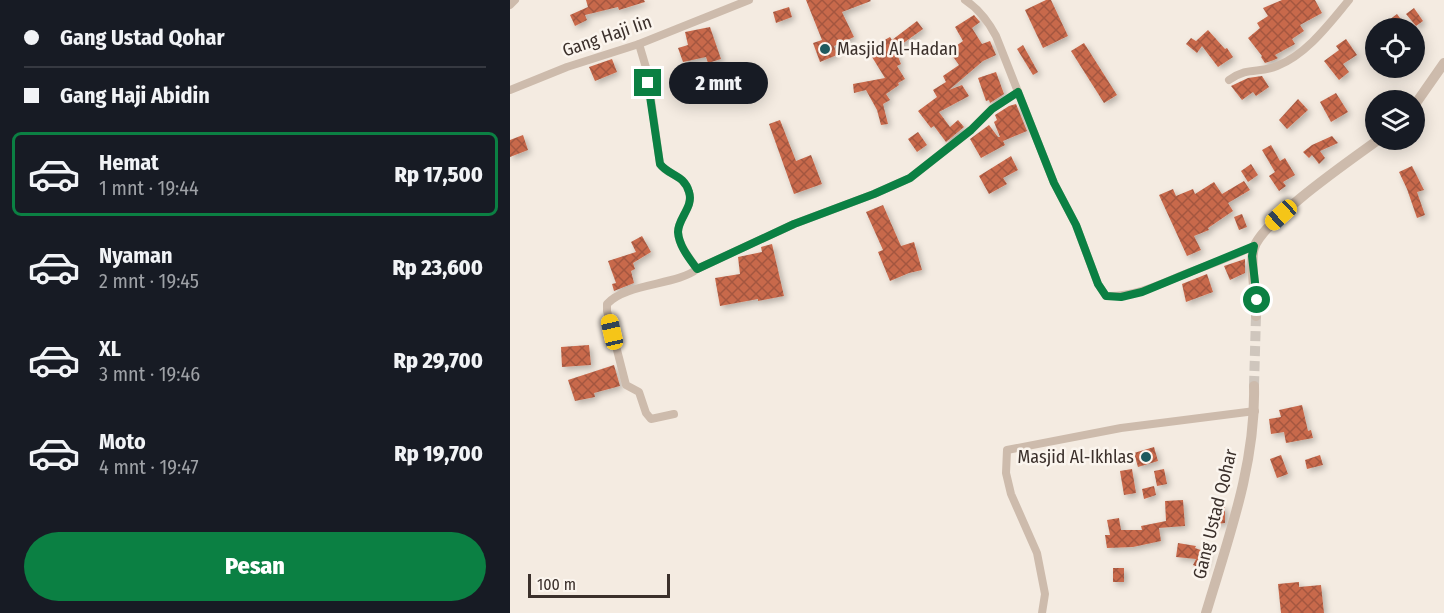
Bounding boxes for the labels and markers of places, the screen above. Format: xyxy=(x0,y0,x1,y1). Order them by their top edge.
place label: Masjid Al-Hadan xyxy=(837,38,958,60)
marker: Masjid Al-Hadan xyxy=(818,42,832,56)
place label: Masjid Al-Ikhlas xyxy=(1018,446,1134,468)
marker: Masjid Al-Ikhlas xyxy=(1139,450,1153,464)

